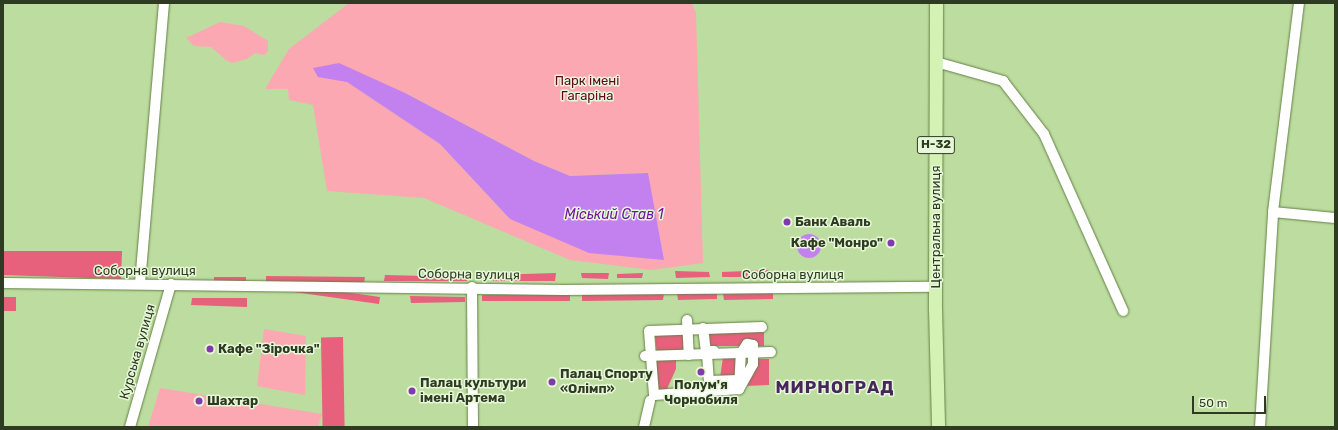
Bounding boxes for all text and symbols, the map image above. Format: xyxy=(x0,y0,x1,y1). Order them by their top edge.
park label: Парк імені Гагаріна xyxy=(555,74,619,105)
road number: Н-32 xyxy=(916,135,956,155)
street label: Центральна вулиця xyxy=(928,165,944,289)
water label: Міський Став 1 xyxy=(564,207,664,223)
place label: Банк Аваль xyxy=(795,214,870,230)
marker: Банк Аваль xyxy=(782,217,792,227)
place label: Кафе "Монро" xyxy=(791,235,883,251)
marker: Кафе "Монро" xyxy=(886,238,896,248)
street label: Соборна вулиця xyxy=(94,263,196,279)
street label: Соборна вулиця xyxy=(418,266,520,284)
street label: Соборна вулиця xyxy=(742,267,844,283)
street label: Курська вулиця xyxy=(117,303,159,401)
place label: Кафе "Зірочка" xyxy=(218,341,320,357)
marker: Кафе "Зірочка" xyxy=(205,344,215,354)
place label: Палац Спорту «Олімп» xyxy=(560,367,653,398)
marker: Полум'я Чорнобиля xyxy=(696,367,706,377)
place label: Палац культури імені Артема xyxy=(420,376,526,407)
marker: Палац Спорту «Олімп» xyxy=(547,377,557,387)
place label: Полум'я Чорнобиля xyxy=(664,378,738,409)
district label: МИРНОГРАД xyxy=(775,378,895,398)
marker: Палац культури імені Артема xyxy=(407,386,417,396)
scale bar xyxy=(1194,388,1268,414)
place label: Шахтар xyxy=(207,393,258,409)
marker: Шахтар xyxy=(194,396,204,406)
text: 50 m xyxy=(1199,396,1227,410)

